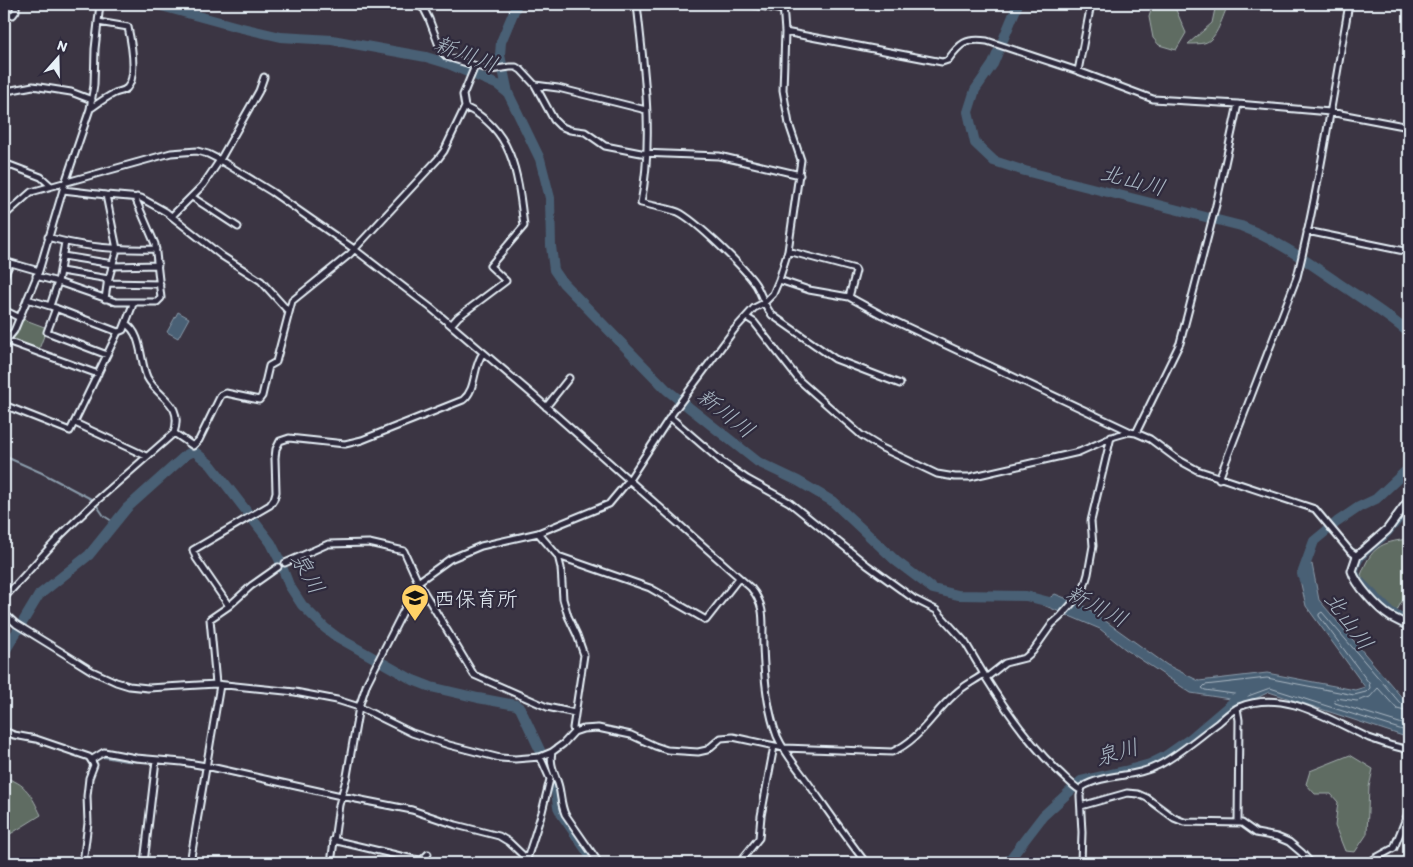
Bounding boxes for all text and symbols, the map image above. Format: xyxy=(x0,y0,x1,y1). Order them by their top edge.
water label: 新川川 xyxy=(430,30,502,78)
north arrow xyxy=(32,32,82,82)
text: N xyxy=(55,37,70,56)
water label: 北山川 xyxy=(1098,158,1168,202)
water label: 新川川 xyxy=(692,382,760,444)
water label: 泉川 xyxy=(286,547,330,599)
water label: 新川川 xyxy=(1062,579,1132,633)
school or university icon: 西保育所 xyxy=(400,583,430,622)
place label: 西保育所 xyxy=(434,586,518,611)
water label: 北山川 xyxy=(1319,586,1379,656)
water label: 泉川 xyxy=(1092,733,1142,771)

